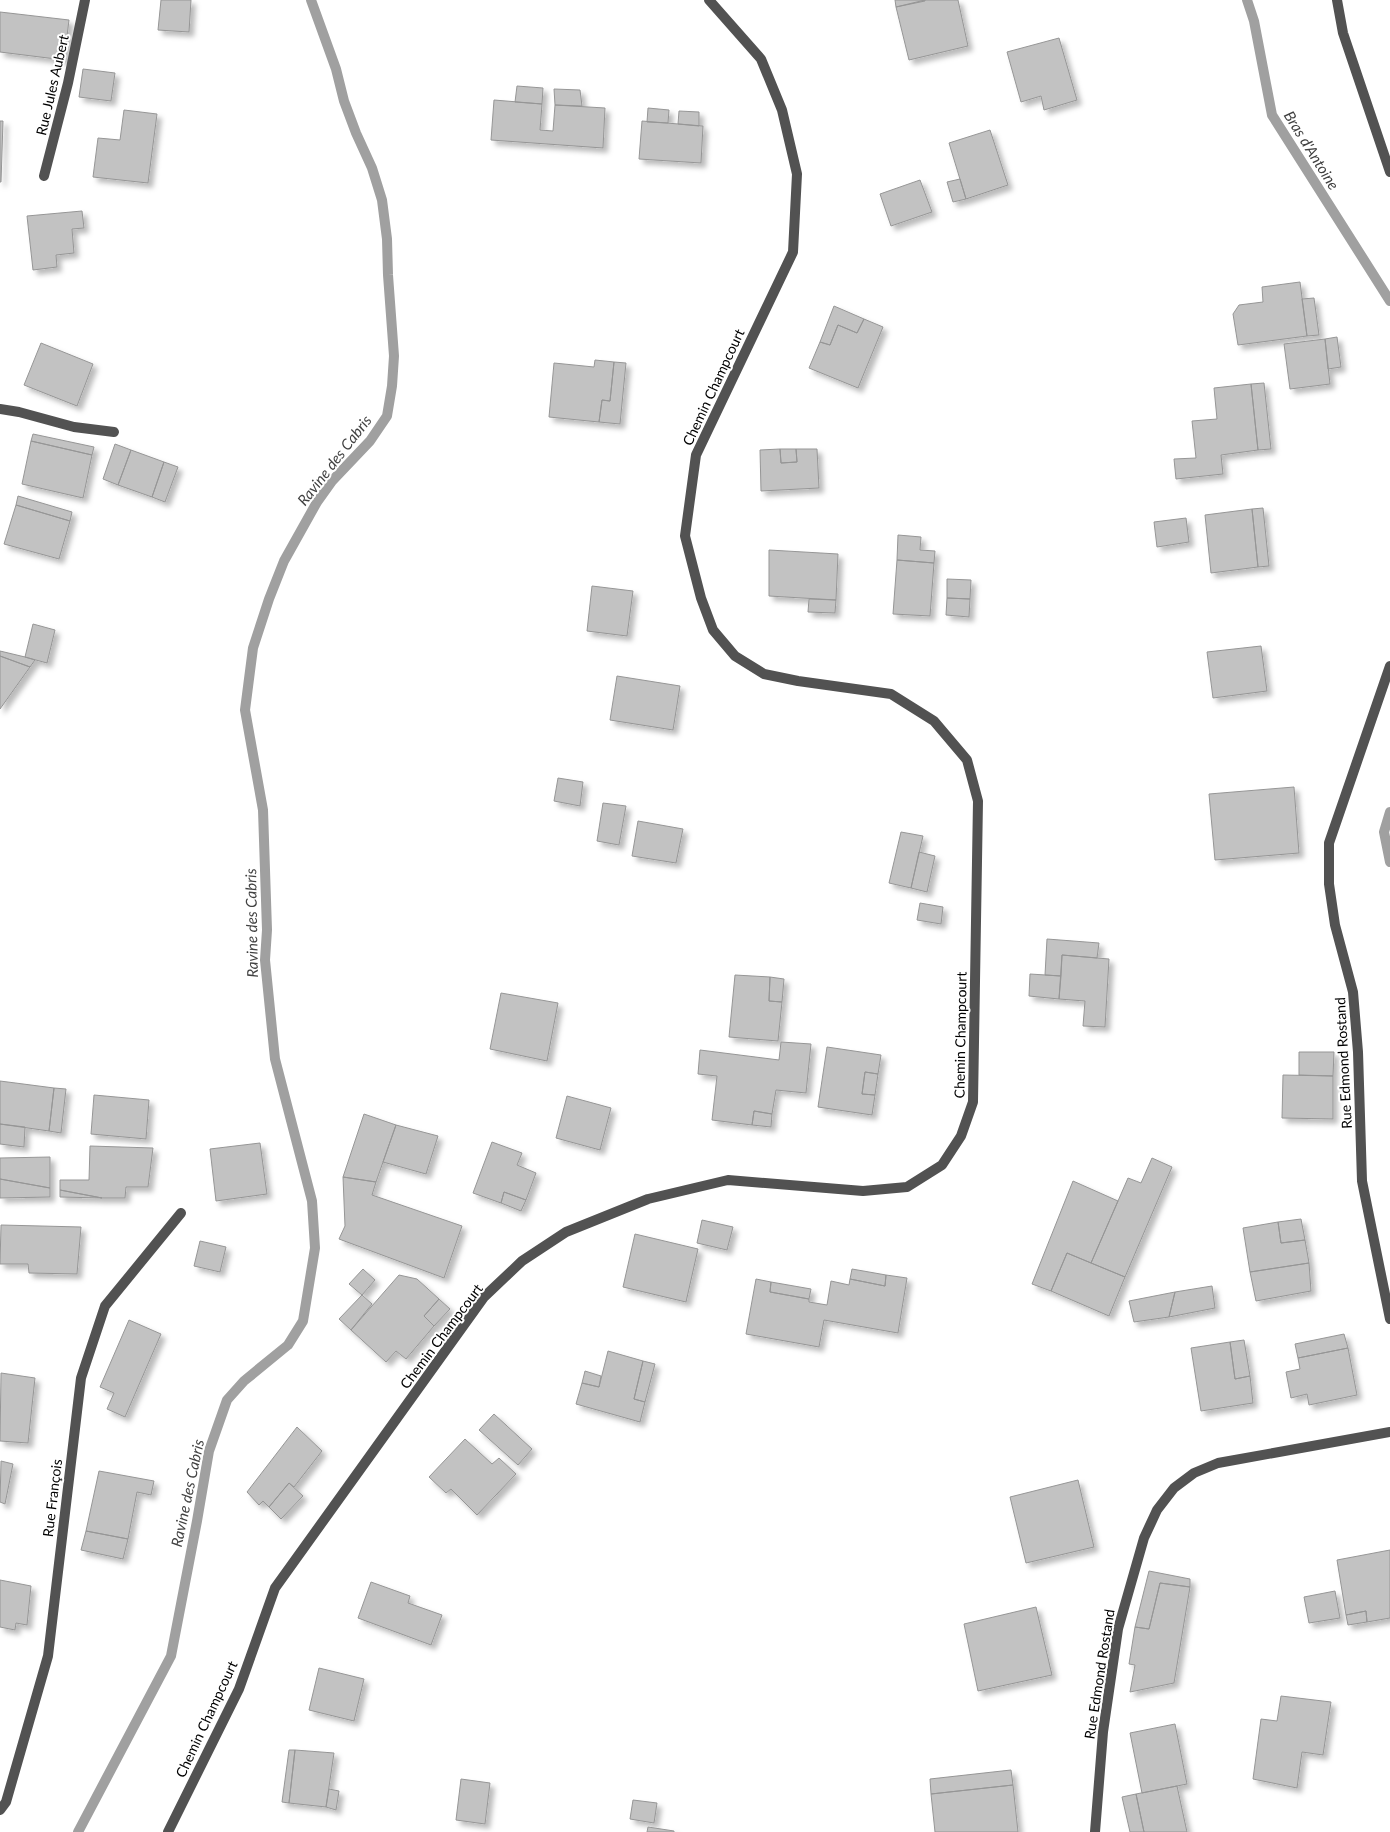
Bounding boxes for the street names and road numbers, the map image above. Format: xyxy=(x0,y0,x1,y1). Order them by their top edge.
street label: Rue Jules Aubert xyxy=(32,33,72,137)
street label: Chemin Champcourt xyxy=(679,326,747,448)
street label: Chemin Champcourt xyxy=(950,971,970,1099)
street label: Rue Edmond Rostand xyxy=(1331,997,1355,1129)
street label: Chemin Champcourt xyxy=(396,1280,486,1392)
street label: Rue François xyxy=(39,1458,65,1538)
street label: Rue Edmond Rostand xyxy=(1080,1608,1118,1740)
street label: Chemin Champcourt xyxy=(172,1658,240,1780)

